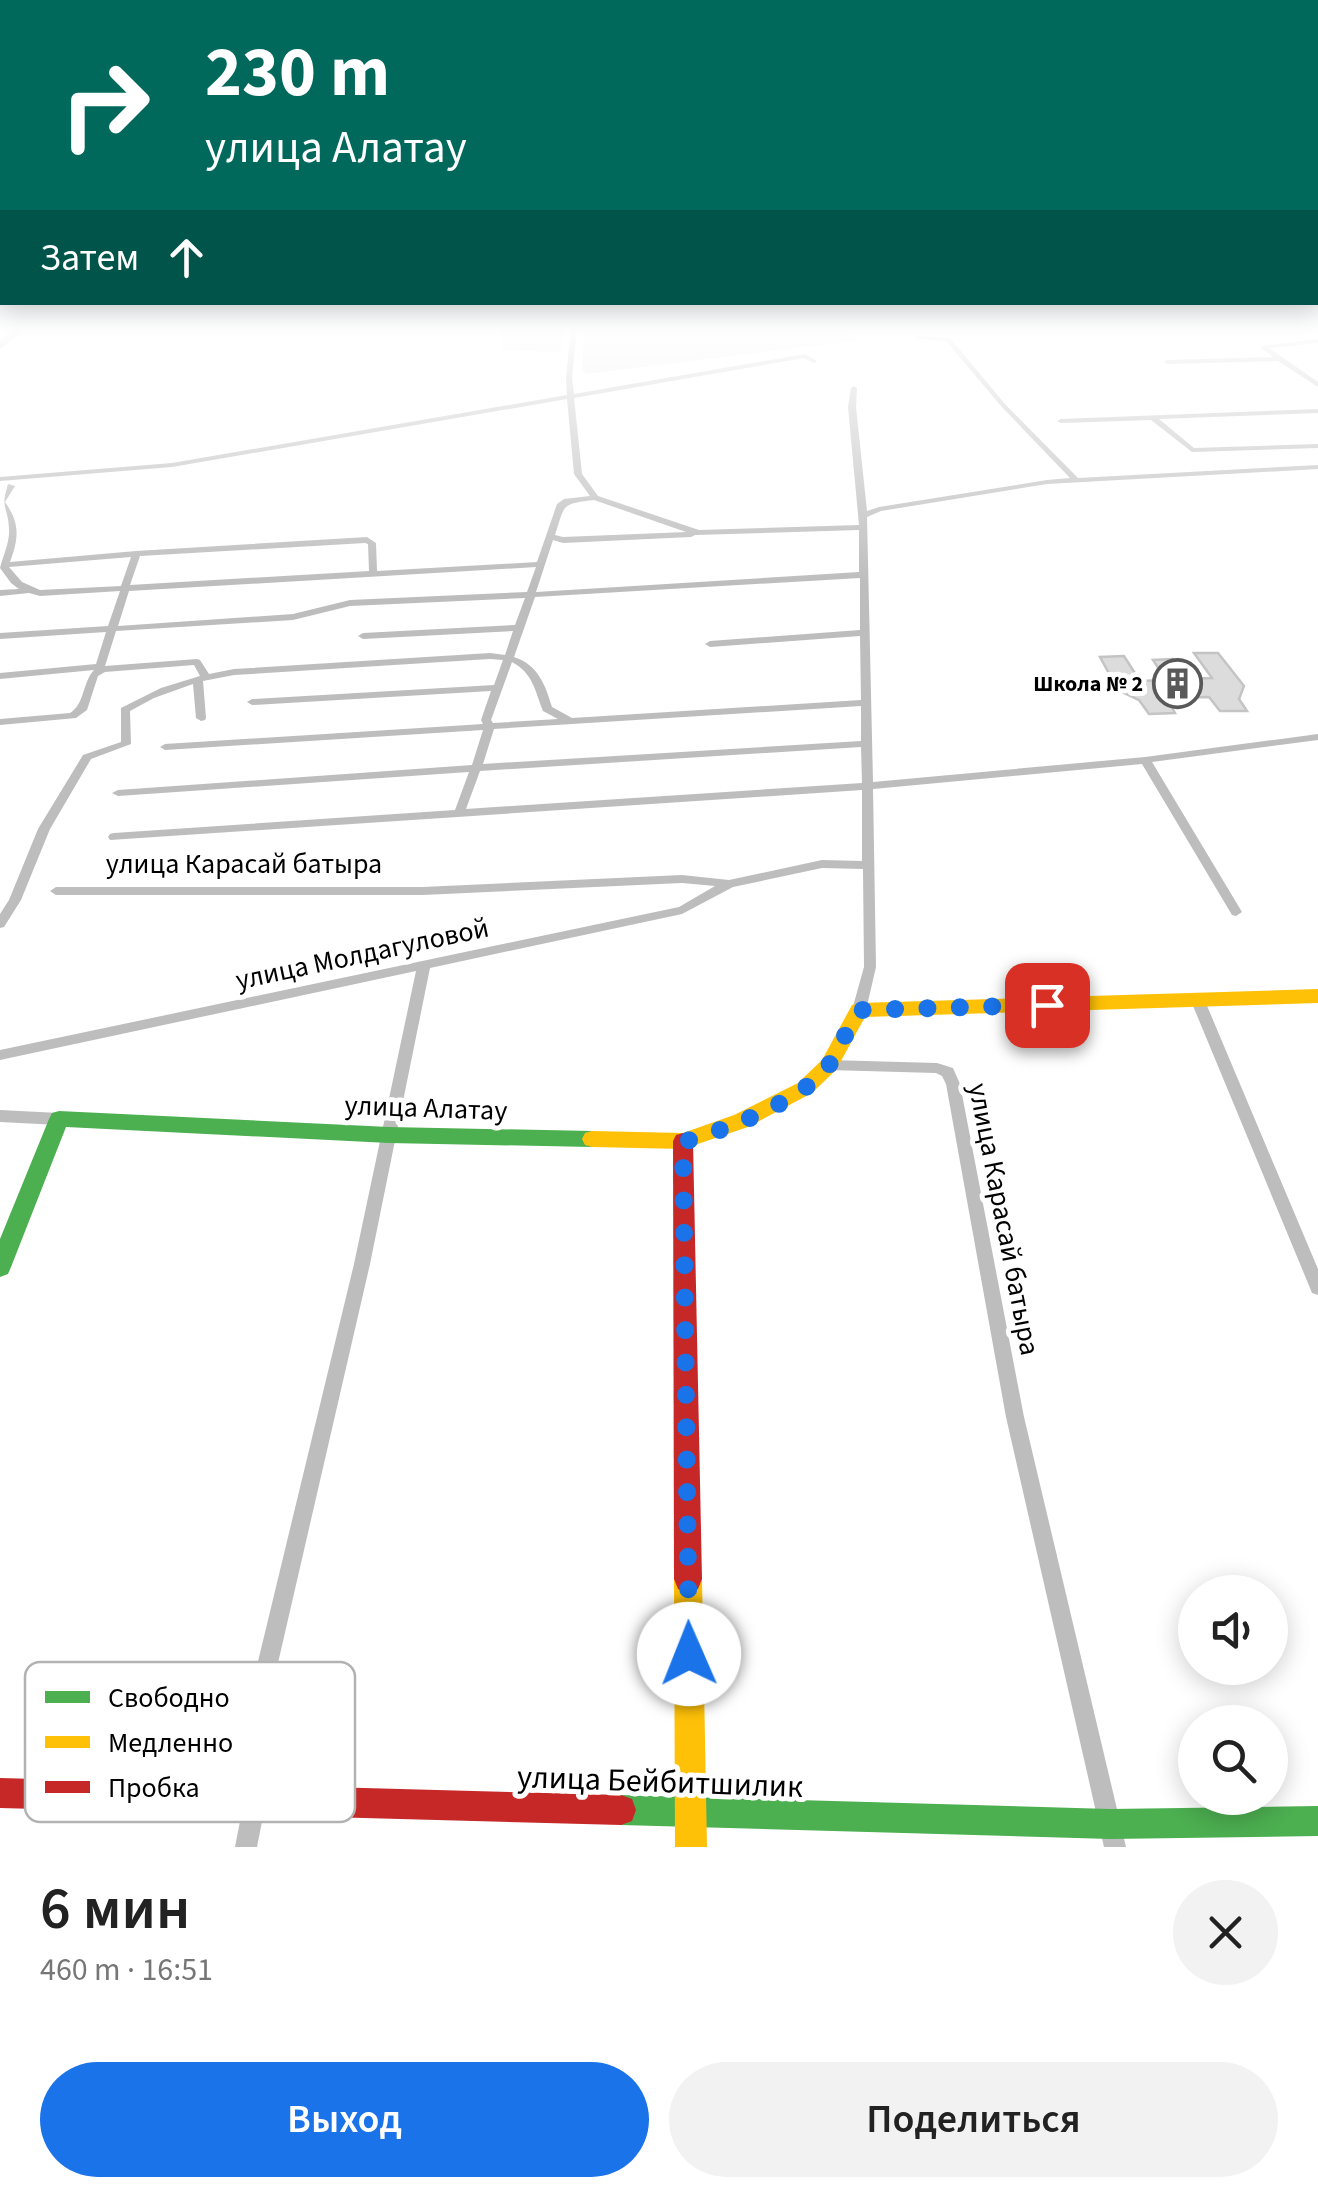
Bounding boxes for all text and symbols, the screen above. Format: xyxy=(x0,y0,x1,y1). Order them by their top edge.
text: 230 m xyxy=(205,23,390,123)
icon: right xyxy=(40,40,170,170)
text: улица Алатау xyxy=(205,116,467,180)
icon: ahead xyxy=(159,230,214,285)
text: Затем xyxy=(40,231,139,285)
building icon: Школа № 2 xyxy=(1152,657,1204,709)
place label: Школа № 2 xyxy=(1033,668,1143,700)
street label: улица Карасай батыра xyxy=(106,844,382,884)
street label: улица Молдагуловой xyxy=(232,908,493,1000)
pin xyxy=(1005,963,1090,1048)
icon: arrive xyxy=(1020,978,1075,1033)
street label: улица Карасай батыра xyxy=(958,1080,1050,1359)
street label: улица Алатау xyxy=(344,1085,508,1131)
map controls xyxy=(1178,1575,1288,1815)
button: sound xyxy=(1178,1575,1288,1685)
position arrow xyxy=(637,1602,741,1706)
legend xyxy=(25,1662,355,1822)
text: Свободно xyxy=(108,1678,230,1718)
button: search xyxy=(1178,1705,1288,1815)
text: Медленно xyxy=(108,1723,233,1763)
street label: улица Бейбитшилик xyxy=(516,1754,804,1810)
text: Пробка xyxy=(108,1768,200,1808)
text: 6 мин xyxy=(40,1867,190,1952)
button: close xyxy=(1173,1880,1278,1985)
text: 460 m · 16:51 xyxy=(40,1947,213,1993)
button: Выход xyxy=(40,2062,649,2177)
button: Поделиться xyxy=(669,2062,1278,2177)

